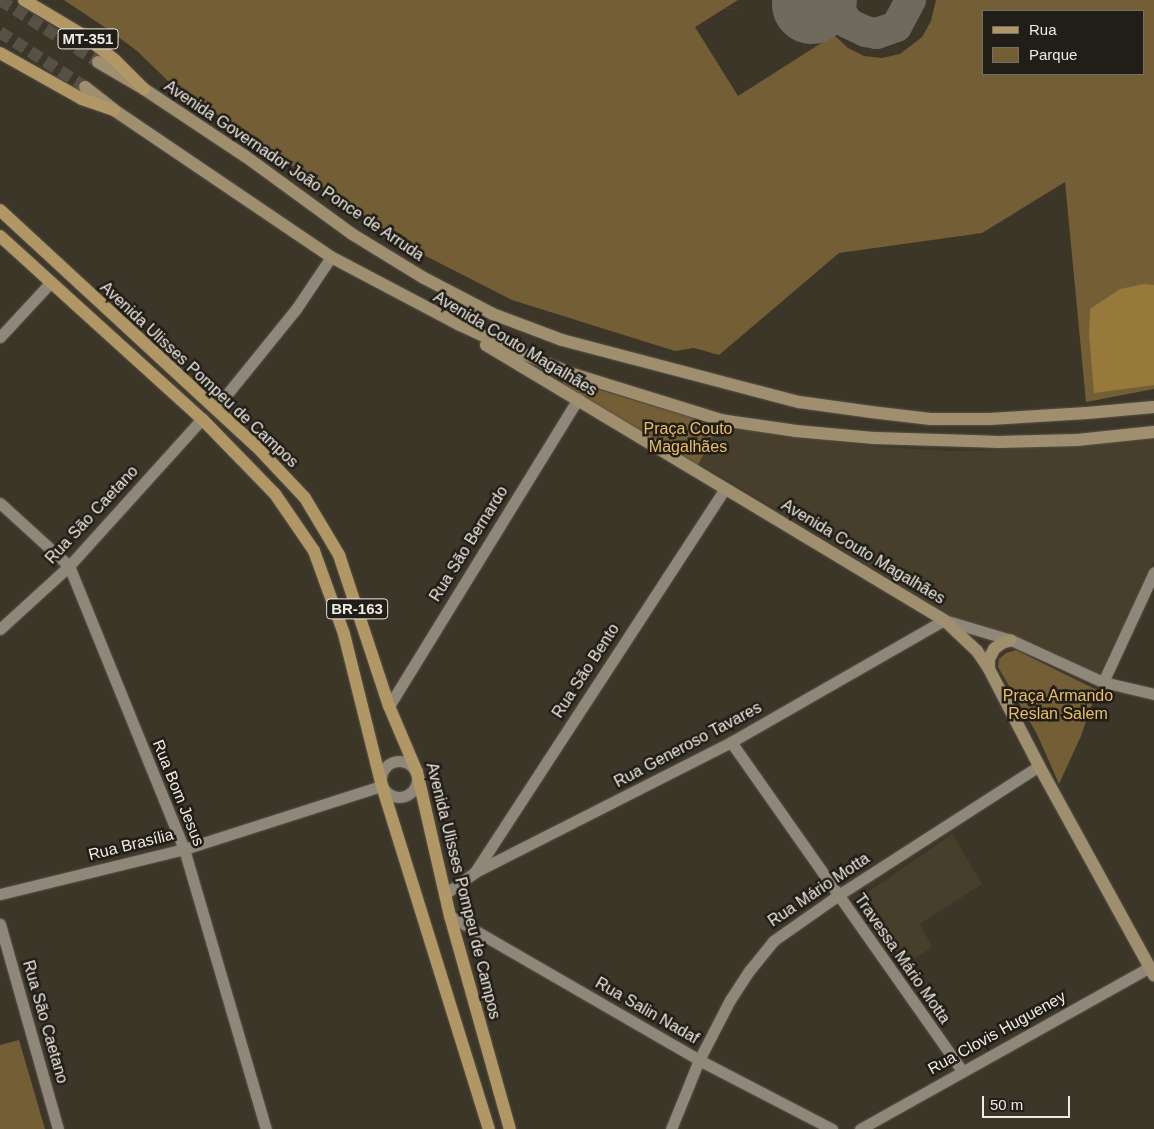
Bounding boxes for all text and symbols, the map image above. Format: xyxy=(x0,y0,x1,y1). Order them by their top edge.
legend xyxy=(982,10,1144,75)
text: Rua xyxy=(1029,21,1057,38)
road number: MT-351 xyxy=(57,26,119,52)
text: Parque xyxy=(1029,46,1077,63)
street label: Avenida Governador João Ponce de Arruda xyxy=(160,76,428,266)
street label: Avenida Ulisses Pompeu de Campos xyxy=(96,278,302,472)
street label: Avenida Couto Magalhães xyxy=(430,288,600,400)
park label: Praça Couto Magalhães xyxy=(644,419,732,457)
street label: Rua São Caetano xyxy=(42,462,142,568)
street label: Rua São Bernardo xyxy=(426,483,512,605)
street label: Avenida Couto Magalhães xyxy=(778,496,948,608)
road number: BR-163 xyxy=(326,596,388,622)
street label: Rua São Bento xyxy=(548,620,624,722)
park label: Praça Armando Reslan Salem xyxy=(1002,686,1114,724)
street label: Rua Generoso Tavares xyxy=(611,698,765,792)
street label: Rua Bom Jesus xyxy=(148,737,208,849)
street label: Avenida Ulisses Pompeu de Campos xyxy=(422,761,504,1021)
street label: Rua Brasília xyxy=(86,825,176,865)
street label: Rua Mário Motta xyxy=(765,849,873,931)
street label: Travessa Mário Motta xyxy=(850,890,954,1028)
street label: Rua São Caetano xyxy=(18,958,72,1086)
street label: Rua Salin Nadaf xyxy=(592,974,702,1048)
street label: Rua Clovis Hugueney xyxy=(925,987,1069,1079)
scale bar xyxy=(984,1086,1072,1118)
text: 50 m xyxy=(990,1096,1023,1113)

